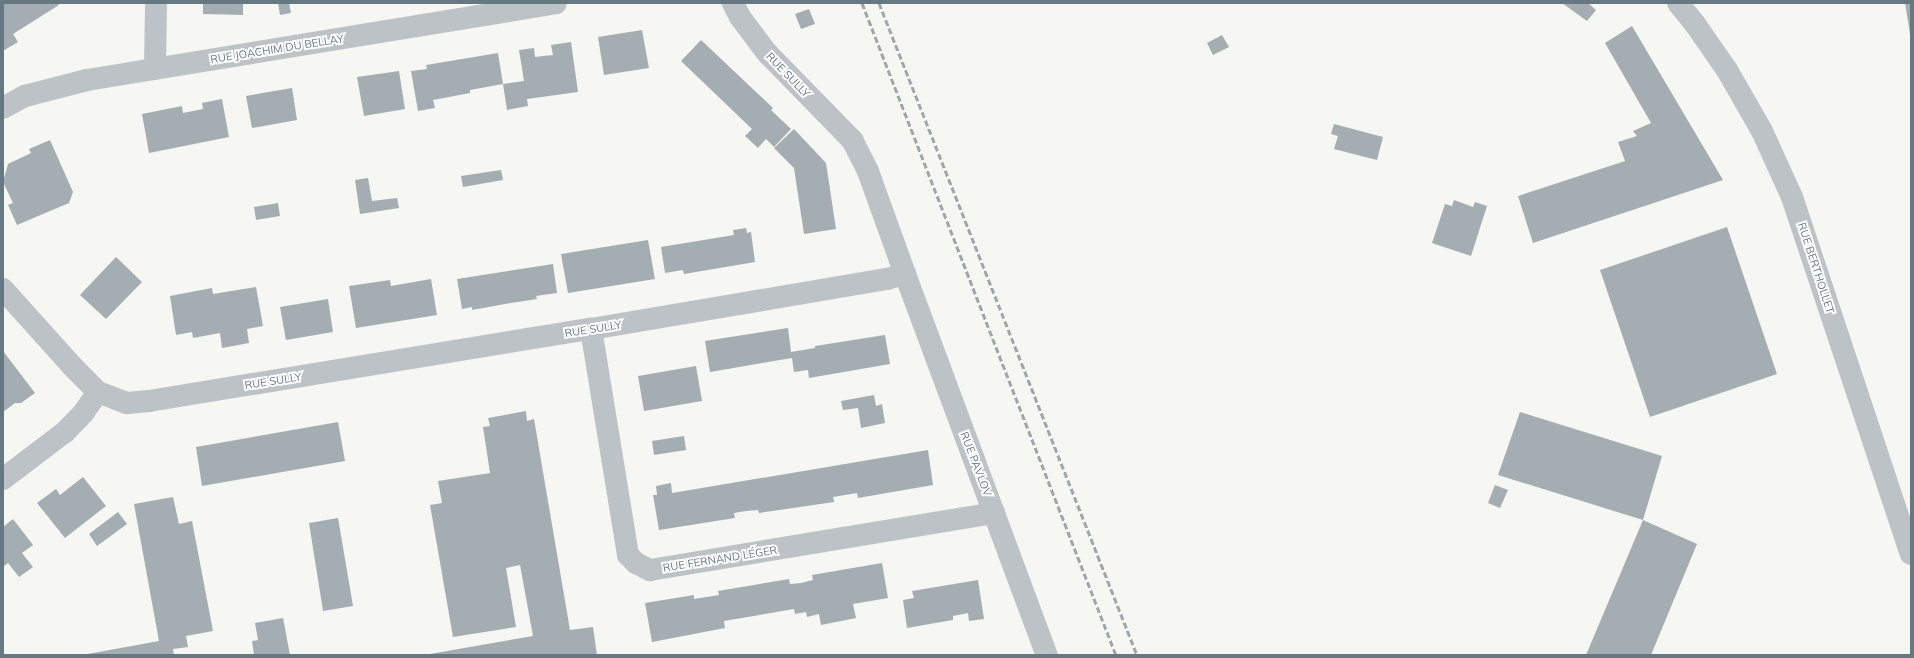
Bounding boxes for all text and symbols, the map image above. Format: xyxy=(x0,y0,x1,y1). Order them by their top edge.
street label: RUE JOACHIM DU BELLAY xyxy=(209,32,345,66)
street label: RUE SULLY xyxy=(763,50,813,100)
street label: RUE BERTHOLLET xyxy=(1795,221,1837,315)
street label: RUE SULLY xyxy=(564,318,622,340)
street label: RUE SULLY xyxy=(244,370,302,392)
street label: RUE PAVLOV xyxy=(958,430,994,498)
street label: RUE FERNAND LÉGER xyxy=(662,543,778,575)

